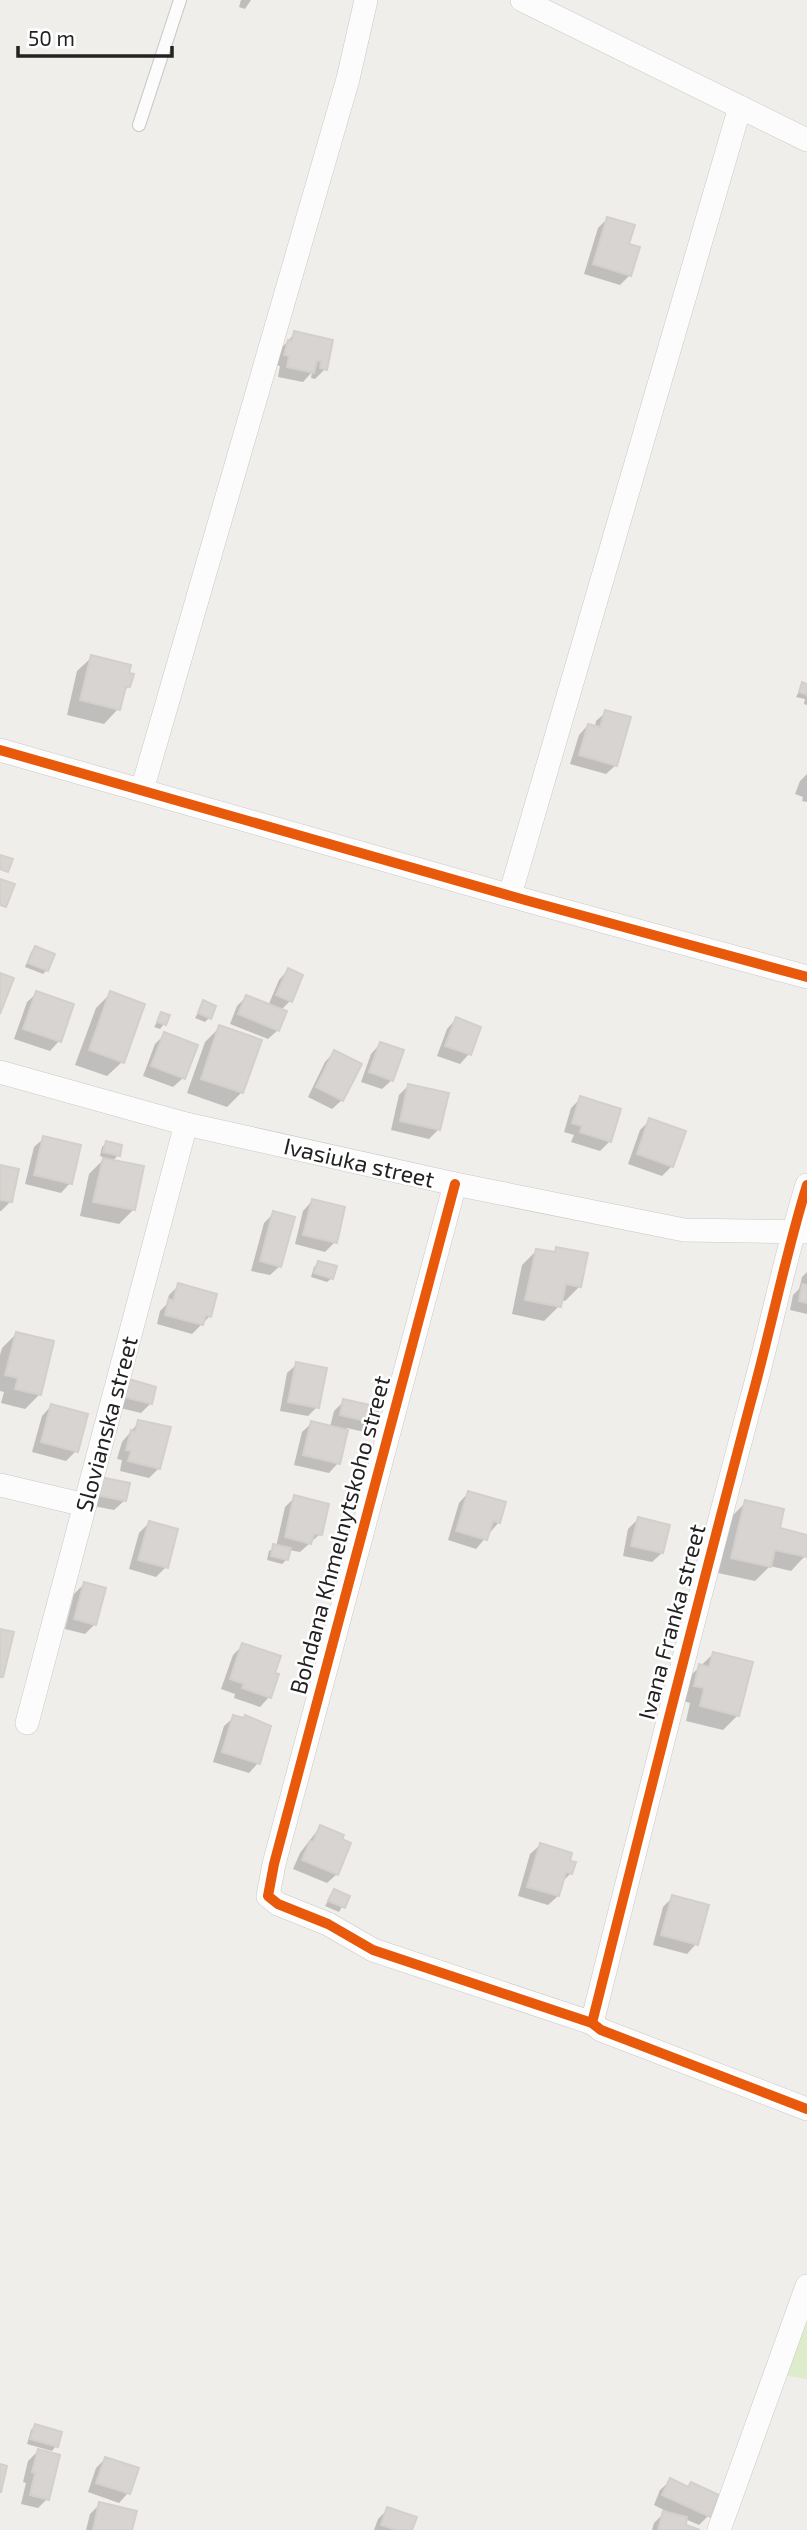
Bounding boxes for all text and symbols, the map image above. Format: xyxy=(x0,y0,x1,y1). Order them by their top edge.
scale bar xyxy=(18,14,172,58)
text: 50 m xyxy=(28,25,75,50)
street label: Ivasiuka street xyxy=(281,1131,437,1193)
street label: Slovianska street xyxy=(69,1333,143,1515)
street label: Bohdana Khmelnytskoho street xyxy=(283,1372,395,1697)
street label: Ivana Franka street xyxy=(631,1521,711,1723)

